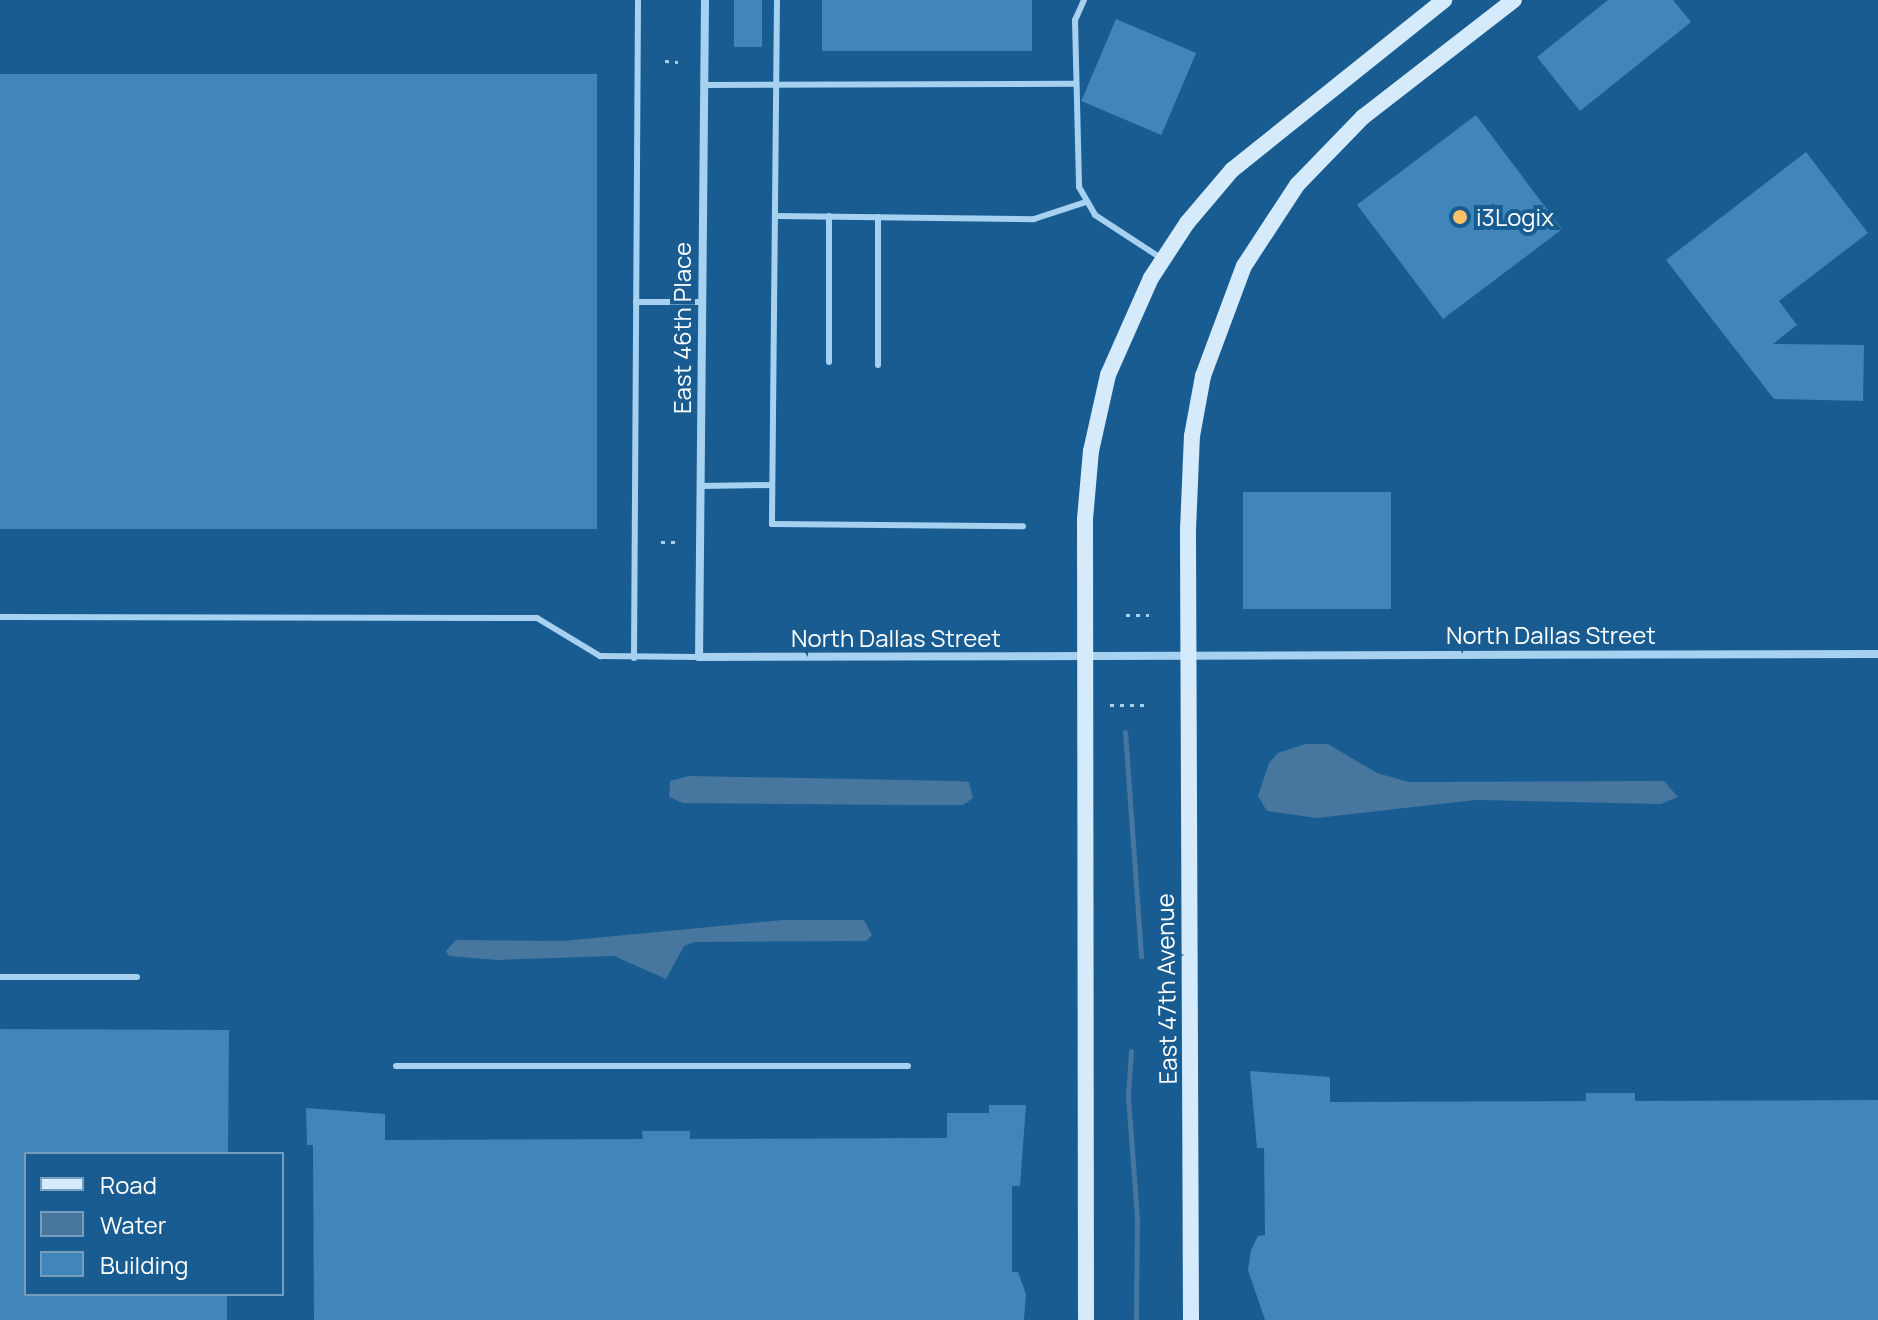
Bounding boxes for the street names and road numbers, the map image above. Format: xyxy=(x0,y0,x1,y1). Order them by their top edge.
street label: East 46th Place xyxy=(668,242,696,414)
street label: North Dallas Street xyxy=(1446,621,1656,649)
street label: North Dallas Street xyxy=(791,624,1001,652)
street label: East 47th Avenue xyxy=(1150,893,1182,1085)

